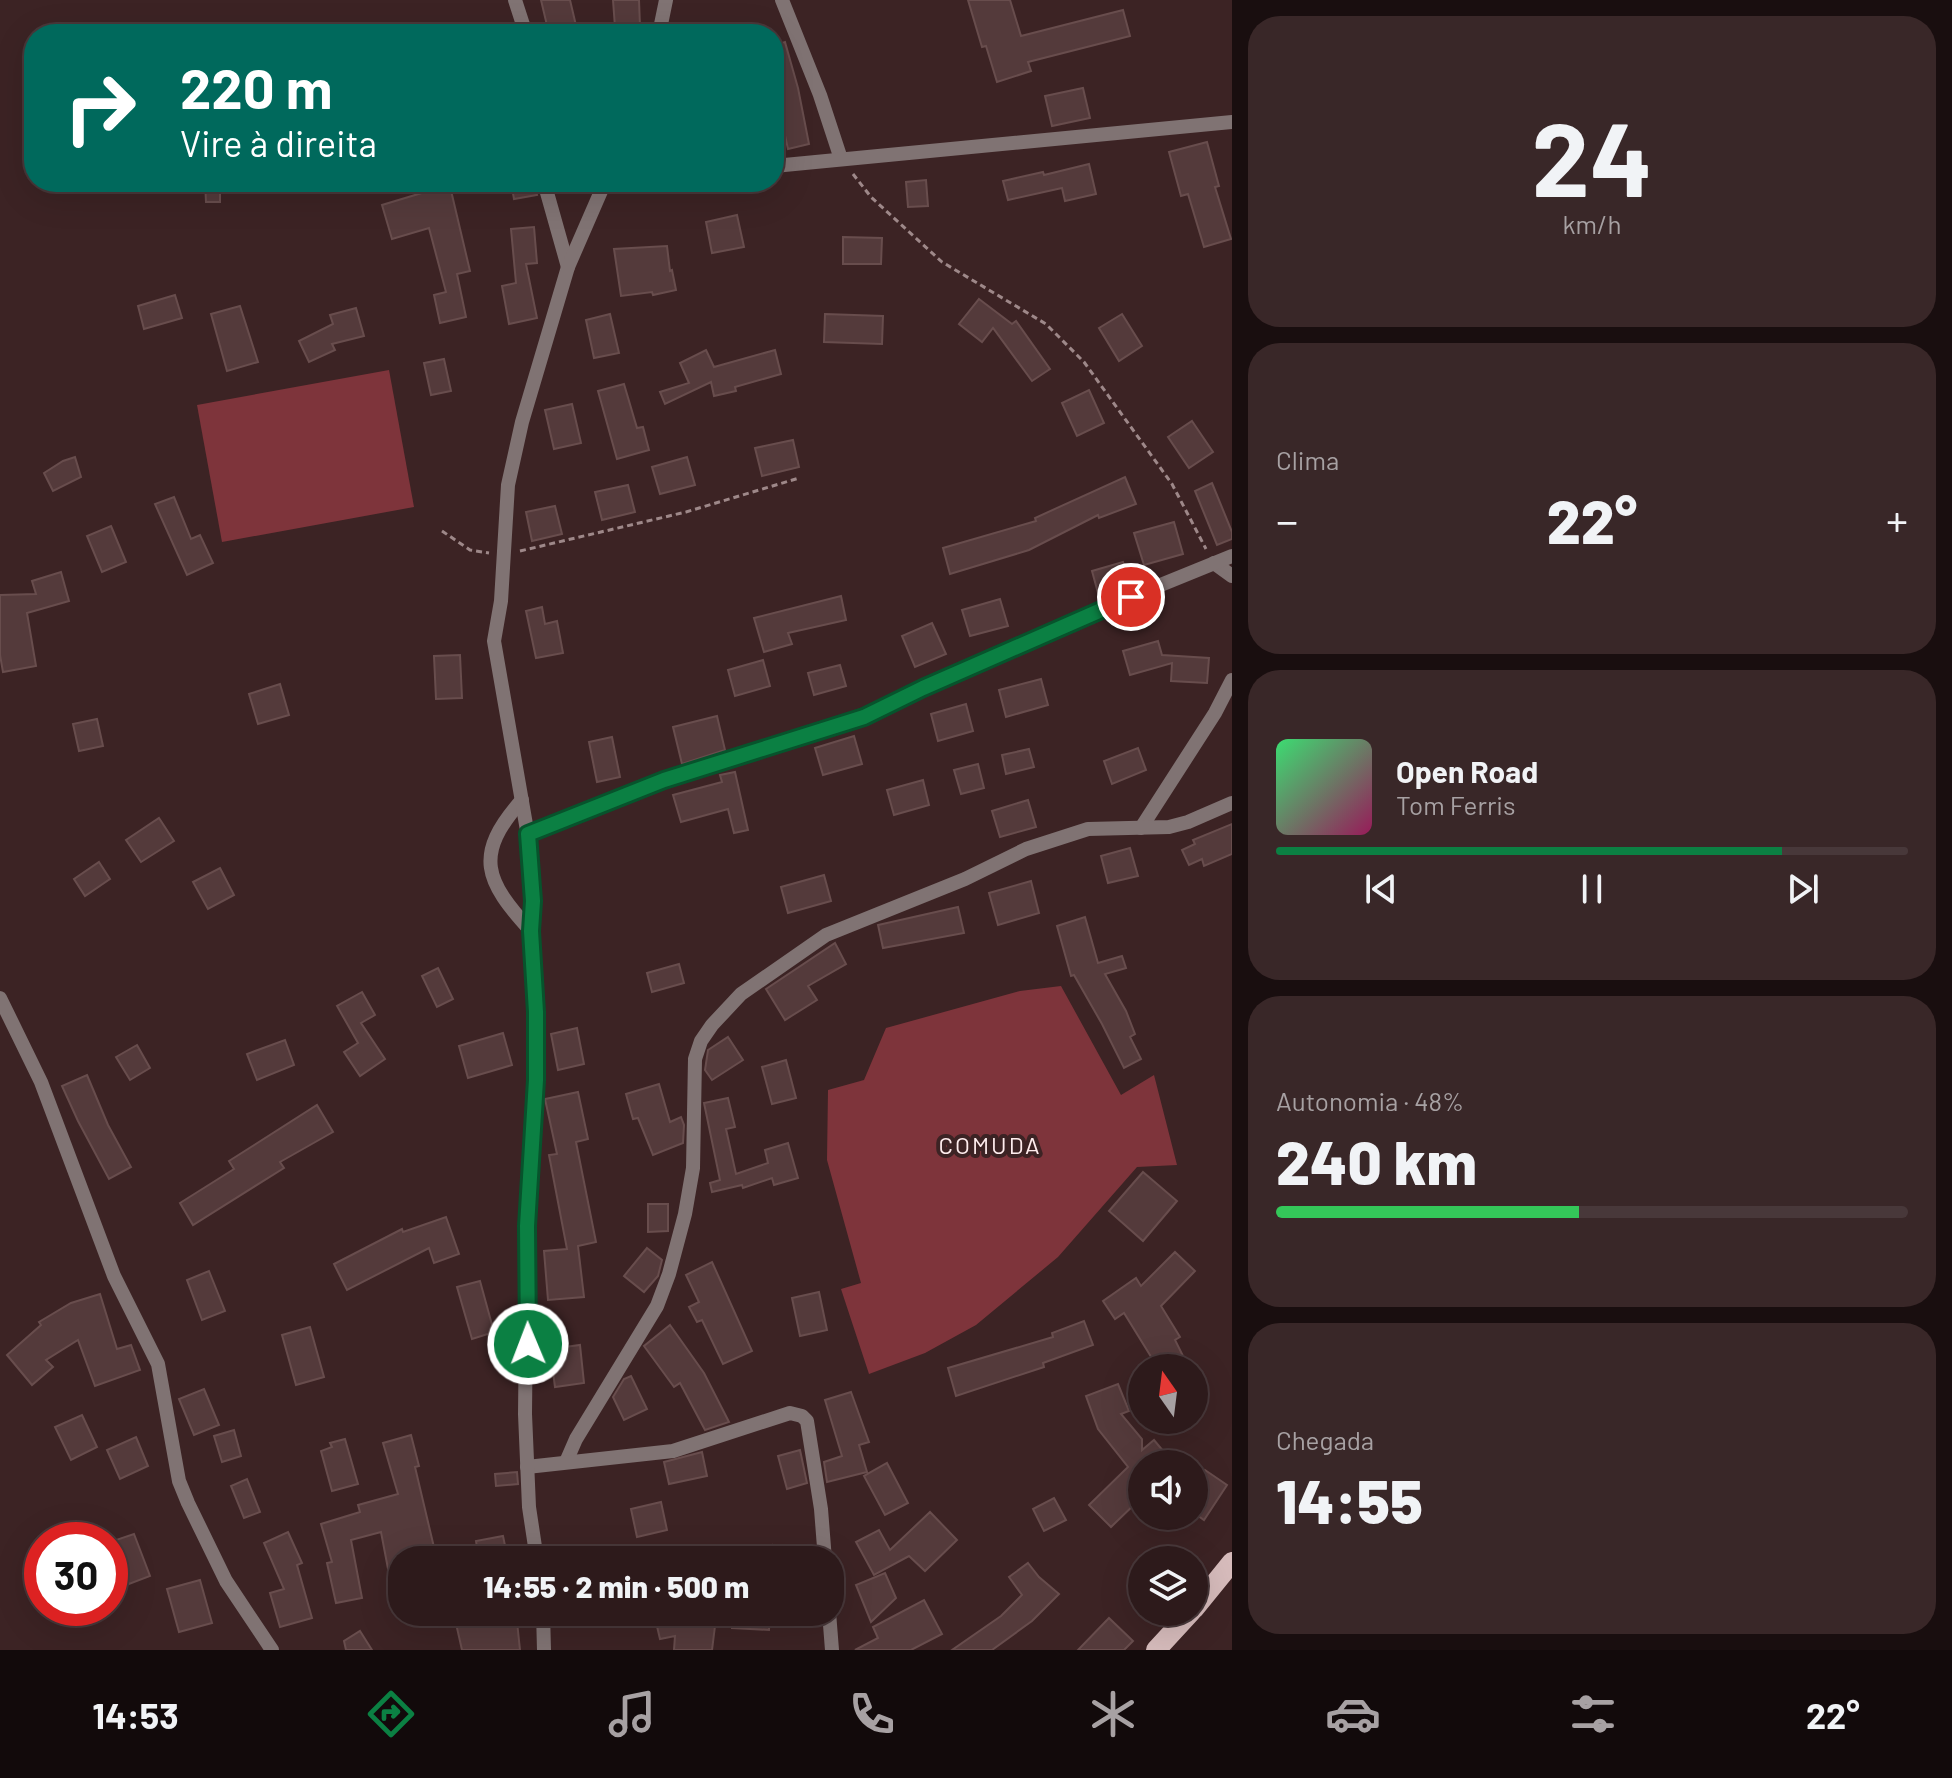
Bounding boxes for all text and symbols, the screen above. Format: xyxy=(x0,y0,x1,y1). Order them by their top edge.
text: 220 m xyxy=(180,53,333,120)
icon: right xyxy=(48,56,152,160)
text: 24 xyxy=(1531,93,1653,218)
text: Vire à direita xyxy=(180,121,377,164)
text: km/h xyxy=(1563,208,1621,239)
text: Clima xyxy=(1276,444,1339,475)
text: 22° xyxy=(1547,484,1637,556)
text: − xyxy=(1276,493,1298,546)
text: + xyxy=(1886,493,1908,546)
pin xyxy=(1097,563,1165,631)
icon: arrive xyxy=(1109,575,1153,619)
text: Open Road xyxy=(1396,753,1538,789)
text: Tom Ferris xyxy=(1396,789,1516,820)
icon: previous xyxy=(1359,867,1403,911)
icon: pause xyxy=(1570,867,1614,911)
icon: next xyxy=(1781,867,1825,911)
text: Autonomia · 48% xyxy=(1276,1085,1464,1116)
text: 240 km xyxy=(1276,1125,1477,1197)
district label: COMUDA xyxy=(938,1130,1042,1159)
position arrow xyxy=(486,1302,570,1386)
north arrow xyxy=(1128,1354,1208,1434)
map controls xyxy=(1128,1354,1208,1626)
text: Chegada xyxy=(1276,1424,1374,1455)
button: sound xyxy=(1128,1450,1208,1530)
text: 14:55 xyxy=(1276,1464,1423,1536)
speed limit sign: 30 xyxy=(24,1522,128,1626)
button: layers xyxy=(1128,1546,1208,1626)
text: 14:55 · 2 min · 500 m xyxy=(483,1568,749,1604)
icon: directions xyxy=(363,1686,419,1742)
icon: music xyxy=(604,1686,660,1742)
icon: phone xyxy=(844,1686,900,1742)
icon: climate xyxy=(1085,1686,1141,1742)
icon: car xyxy=(1325,1686,1381,1742)
icon: filters xyxy=(1565,1686,1621,1742)
text: 14:53 xyxy=(92,1693,179,1736)
text: 22° xyxy=(1806,1693,1860,1736)

